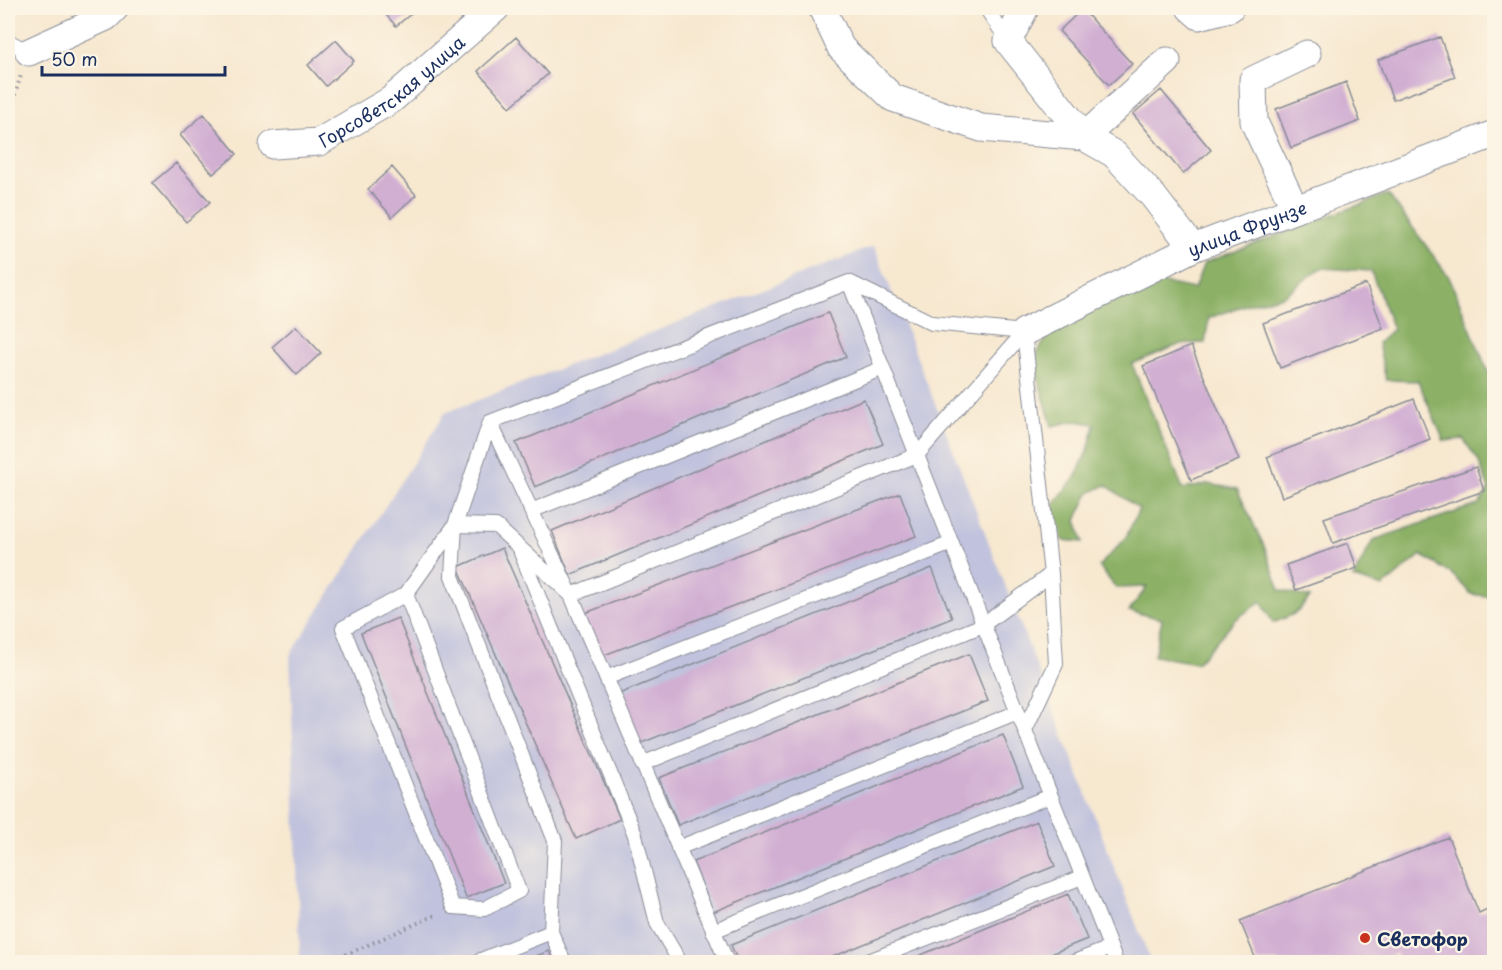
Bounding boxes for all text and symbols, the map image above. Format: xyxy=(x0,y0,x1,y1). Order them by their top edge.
street label: Горсоветская улица xyxy=(313,28,471,153)
scale bar xyxy=(42,39,225,77)
text: 50 m xyxy=(51,45,98,72)
street label: улица Фрунзе xyxy=(1183,193,1310,262)
place label: Светофор xyxy=(1377,925,1468,952)
marker: Светофор xyxy=(1358,931,1372,945)

